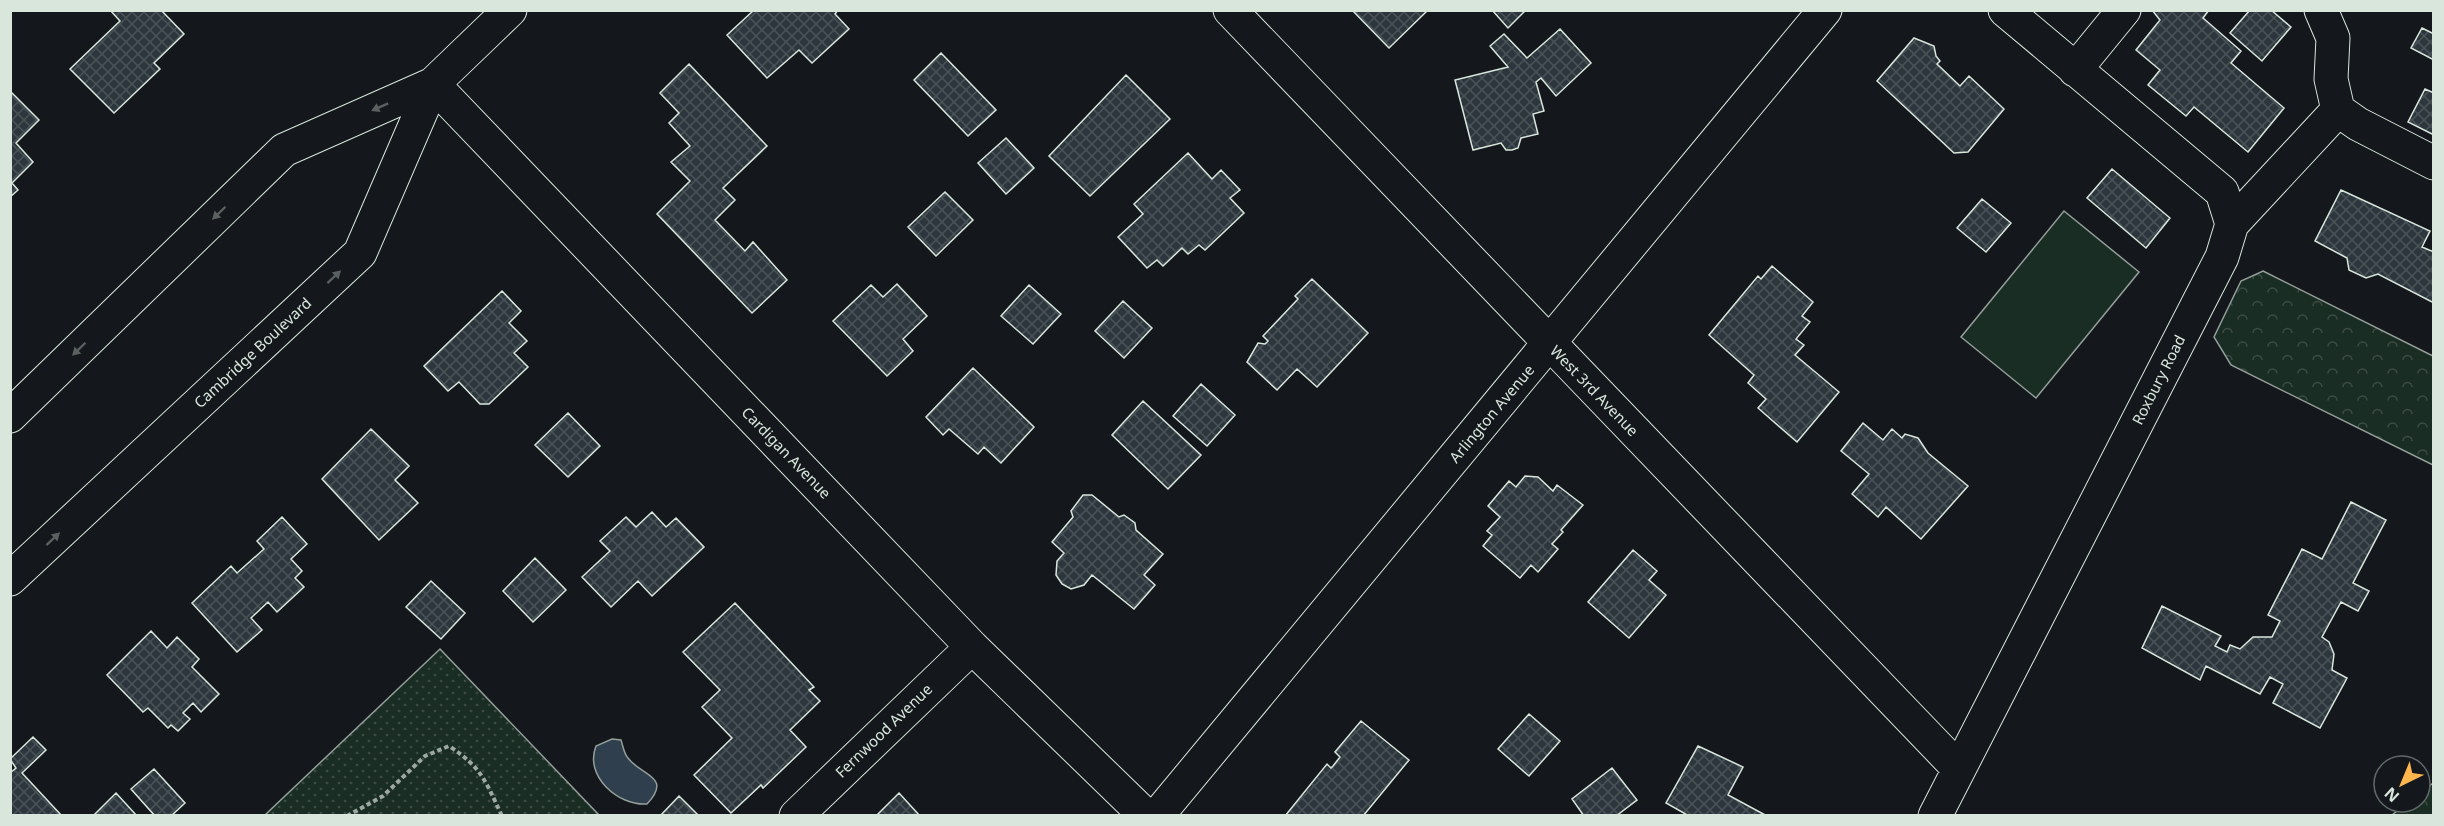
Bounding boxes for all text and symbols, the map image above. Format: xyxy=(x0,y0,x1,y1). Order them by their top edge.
one-way arrow xyxy=(371,103,388,112)
one-way arrow xyxy=(212,206,227,220)
one-way arrow xyxy=(326,271,341,284)
street label: Cambridge Boulevard xyxy=(189,293,315,412)
street label: Roxbury Road xyxy=(2127,331,2189,428)
one-way arrow xyxy=(73,341,87,355)
street label: West 3rd Avenue xyxy=(1546,341,1643,440)
street label: Arlington Avenue xyxy=(1444,360,1538,467)
street label: Cardigan Avenue xyxy=(738,402,836,503)
one-way arrow xyxy=(46,532,61,546)
street label: Fernwood Avenue xyxy=(831,679,936,782)
north arrow xyxy=(2372,754,2432,814)
text: N xyxy=(2380,782,2404,807)

